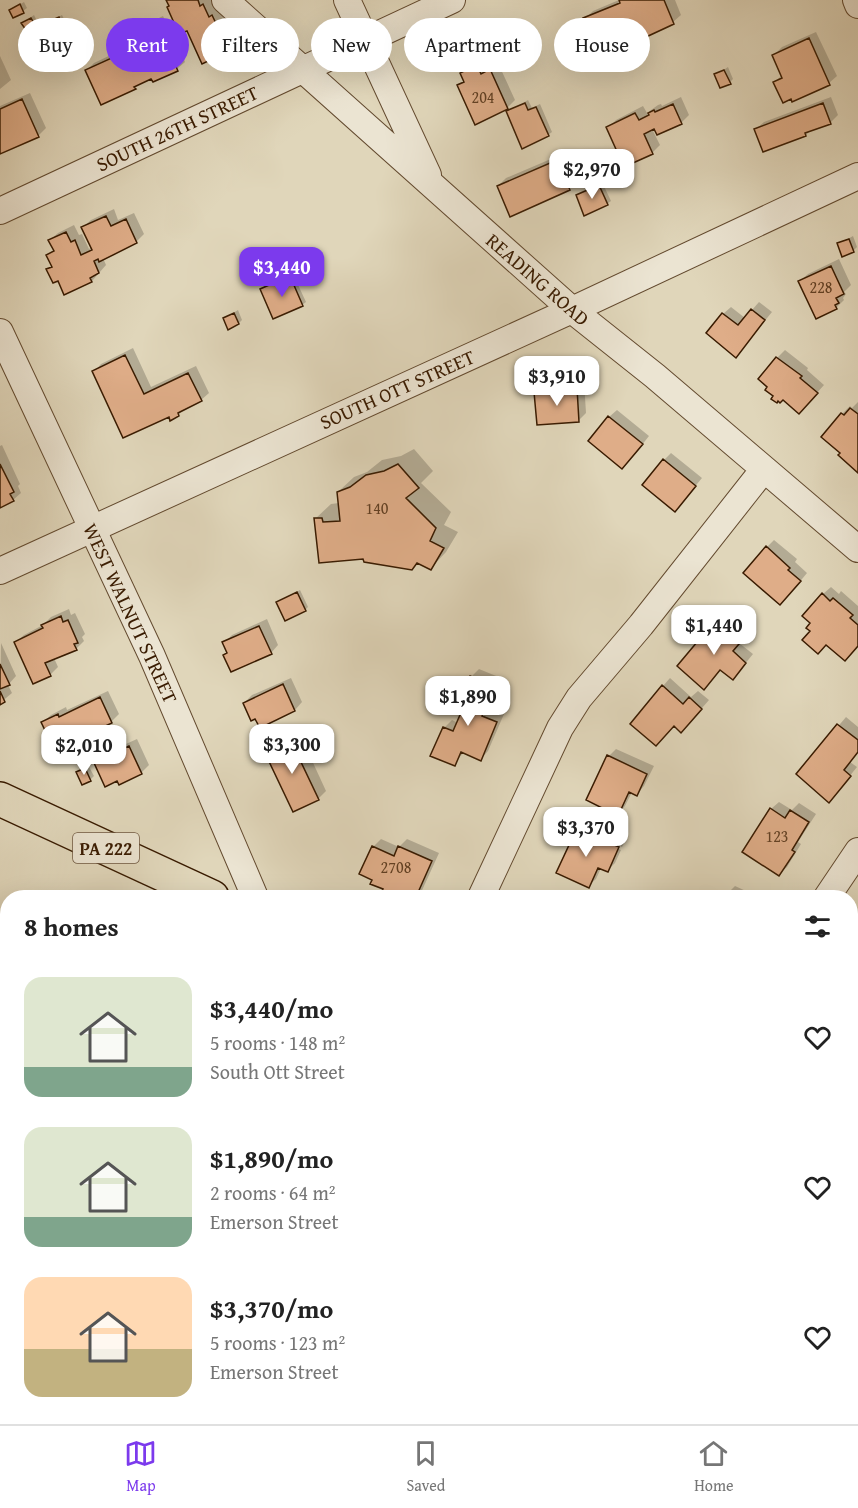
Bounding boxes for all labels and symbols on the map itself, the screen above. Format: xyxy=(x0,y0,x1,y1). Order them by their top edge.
street label: SOUTH 26TH STREET xyxy=(91,78,263,178)
house number: 204 xyxy=(471,85,495,109)
pin: $2,970 xyxy=(543,149,641,200)
street label: READING ROAD xyxy=(480,226,596,332)
pin: $3,440 xyxy=(233,247,331,298)
house number: 228 xyxy=(809,275,833,299)
street label: SOUTH OTT STREET xyxy=(315,342,479,436)
pin: $3,910 xyxy=(508,356,606,407)
house number: 140 xyxy=(365,496,389,520)
street label: WEST WALNUT STREET xyxy=(77,518,185,708)
pin: $1,440 xyxy=(665,605,763,656)
pin: $1,890 xyxy=(419,676,517,727)
pin: $3,300 xyxy=(243,724,341,775)
pin: $2,010 xyxy=(35,725,133,776)
pin: $3,370 xyxy=(537,807,635,858)
house number: 123 xyxy=(765,824,789,848)
road number: PA 222 xyxy=(73,833,139,863)
house number: 2708 xyxy=(381,855,412,879)

